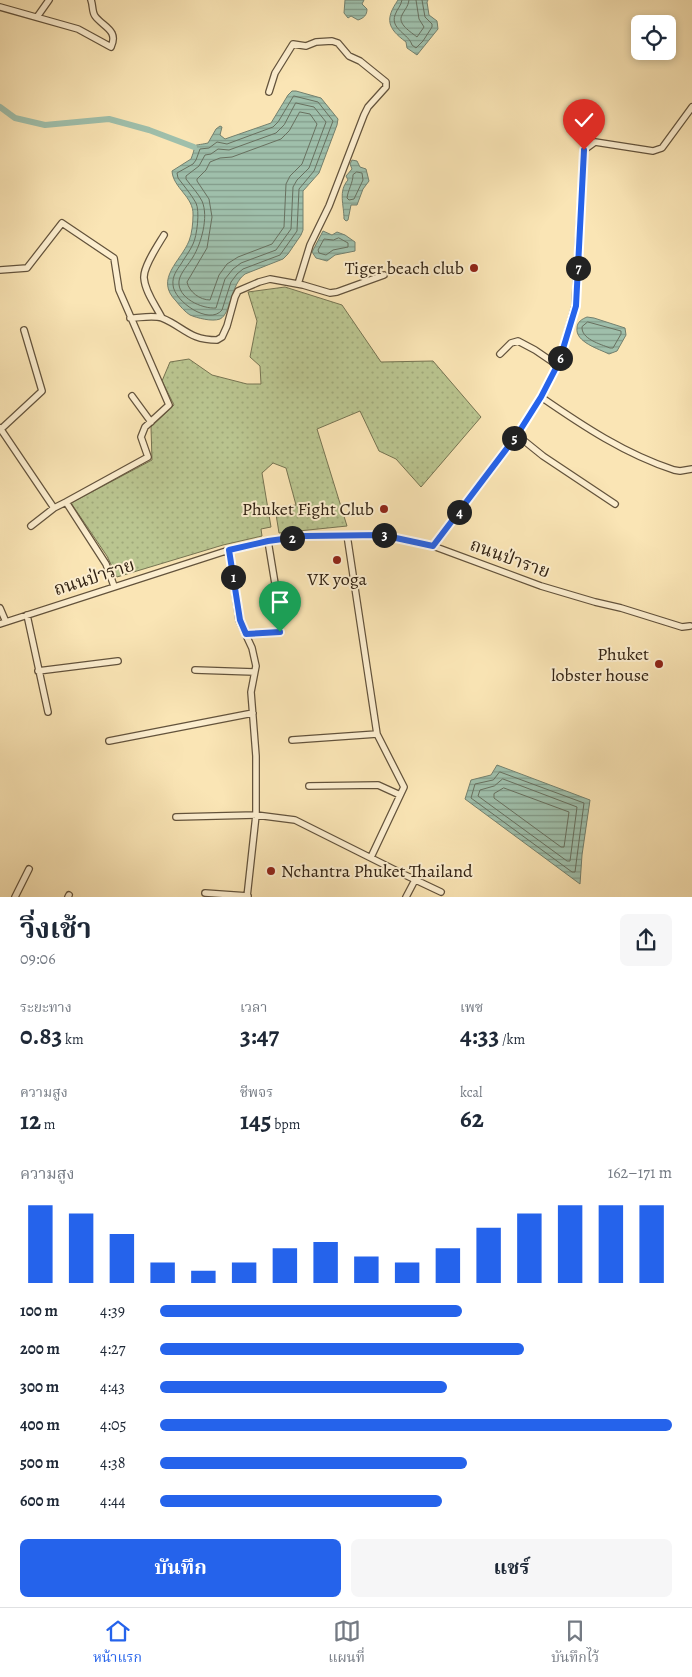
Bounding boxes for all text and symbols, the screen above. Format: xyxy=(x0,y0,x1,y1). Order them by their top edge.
map controls xyxy=(631,15,676,60)
button: locate xyxy=(631,15,676,60)
pin xyxy=(563,99,605,150)
icon: check xyxy=(570,106,598,134)
place label: Tiger beach club xyxy=(345,256,464,280)
pin: 7 xyxy=(566,256,590,280)
text: 7 xyxy=(576,259,581,278)
marker: Tiger beach club xyxy=(468,262,480,274)
pin: 6 xyxy=(548,346,572,370)
text: 6 xyxy=(557,349,564,368)
pin: 5 xyxy=(502,426,526,450)
text: 5 xyxy=(512,429,517,448)
place label: Phuket Fight Club xyxy=(242,497,374,521)
pin: 4 xyxy=(446,500,472,524)
marker: Phuket Fight Club xyxy=(378,503,390,515)
text: 4 xyxy=(456,503,463,522)
pin: 3 xyxy=(372,522,396,548)
pin: 2 xyxy=(280,526,304,550)
text: 3 xyxy=(381,526,388,545)
text: 2 xyxy=(289,529,296,548)
street label: ถนนป่าราย xyxy=(467,532,553,584)
street label: ถนนป่าราย xyxy=(51,553,137,601)
marker: VK yoga xyxy=(331,554,343,566)
pin: 1 xyxy=(220,564,246,590)
place label: VK yoga xyxy=(306,567,367,591)
text: 1 xyxy=(231,568,236,587)
pin xyxy=(259,581,301,632)
icon: arrive xyxy=(266,588,294,616)
place label: Phuket lobster house xyxy=(551,642,649,687)
marker: Phuket lobster house xyxy=(653,658,665,670)
place label: Nchantra Phuket Thailand xyxy=(281,859,473,883)
marker: Nchantra Phuket Thailand xyxy=(265,865,277,877)
text: วิ่งเช้า xyxy=(20,910,92,948)
button: share xyxy=(620,914,672,966)
text: 09:06 xyxy=(20,948,56,970)
text: ระยะทาง xyxy=(20,998,72,1017)
text: เวลา xyxy=(240,998,267,1017)
text: เพซ xyxy=(460,998,483,1017)
text: 0.83 xyxy=(20,1019,62,1053)
text: 3:47 xyxy=(240,1019,279,1053)
text: 4:33 xyxy=(460,1019,499,1053)
text: km xyxy=(62,1030,84,1049)
text: /km xyxy=(499,1030,525,1049)
text: ความสูง xyxy=(20,1083,68,1102)
text: ชีพจร xyxy=(240,1083,273,1102)
text: kcal xyxy=(460,1083,482,1102)
text: 62 xyxy=(460,1102,484,1136)
text: 12 xyxy=(20,1104,41,1138)
text: 145 xyxy=(240,1104,271,1138)
text: m xyxy=(41,1115,55,1134)
text: bpm xyxy=(271,1115,300,1134)
text: 162–171 m xyxy=(608,1162,672,1184)
text: ความสูง xyxy=(20,1163,75,1185)
text: 100 m xyxy=(20,1300,58,1322)
text: 4:39 xyxy=(100,1300,125,1322)
text: 200 m xyxy=(20,1338,60,1360)
text: 4:27 xyxy=(100,1338,125,1360)
text: 300 m xyxy=(20,1376,59,1398)
text: 4:43 xyxy=(100,1376,125,1398)
text: 400 m xyxy=(20,1414,60,1436)
text: 4:05 xyxy=(100,1414,126,1436)
text: 500 m xyxy=(20,1452,59,1474)
text: 4:38 xyxy=(100,1452,125,1474)
text: 600 m xyxy=(20,1490,60,1512)
text: 4:44 xyxy=(100,1490,126,1512)
button: บันทึก xyxy=(20,1539,341,1597)
button: แชร์ xyxy=(351,1539,672,1597)
tab: หน้าแรก xyxy=(93,1617,142,1669)
tab: แผนที่ xyxy=(328,1617,365,1669)
tab: บันทึกไว้ xyxy=(551,1617,599,1669)

